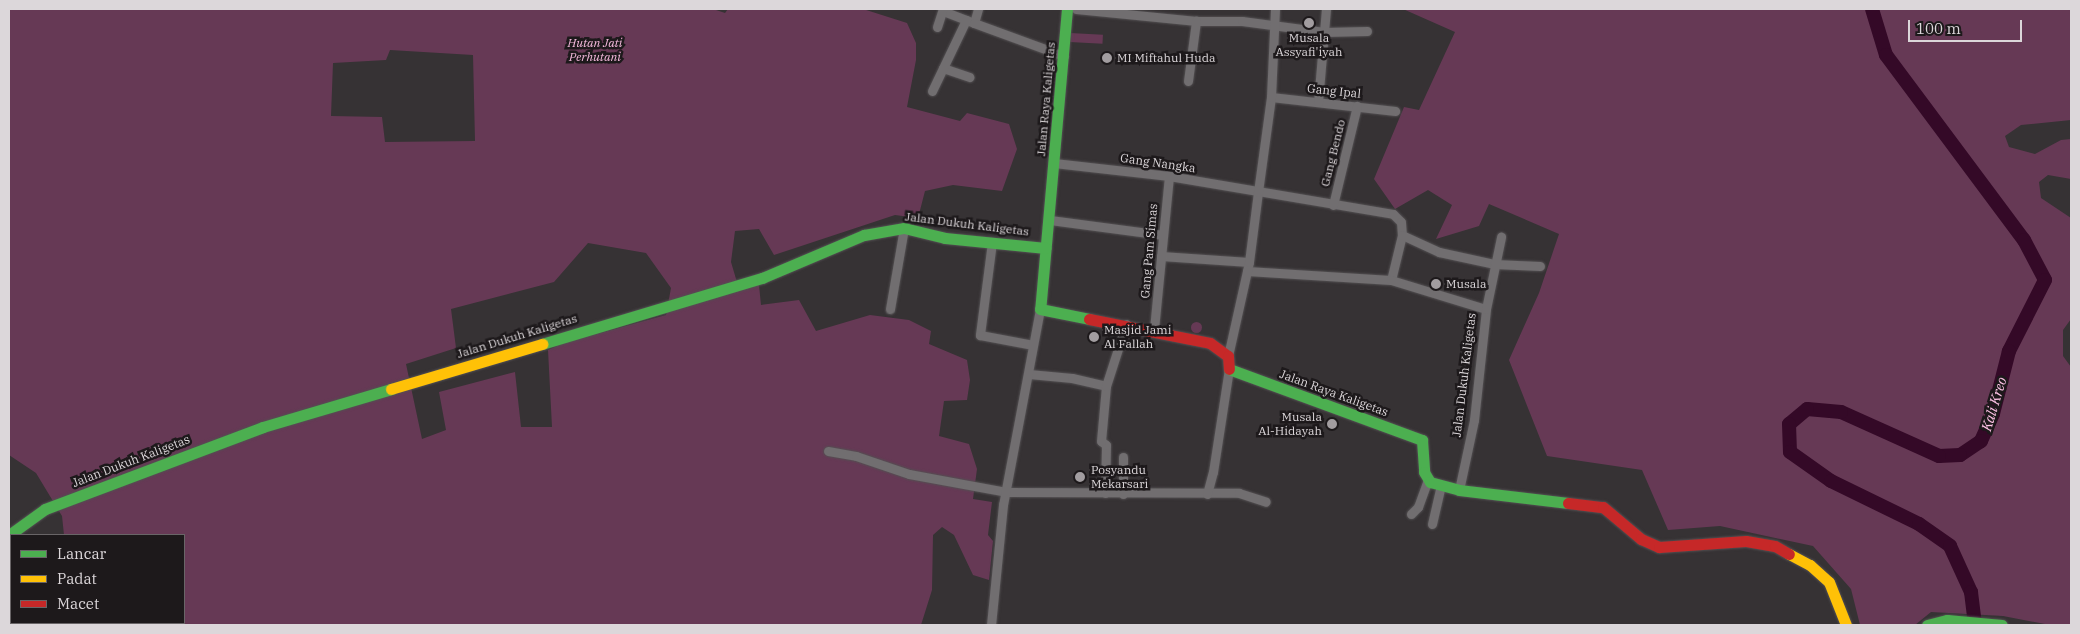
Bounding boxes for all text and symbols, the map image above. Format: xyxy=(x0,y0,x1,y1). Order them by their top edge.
scale bar xyxy=(1910,10,2024,42)
marker: Musala Assyafi'iyah xyxy=(1303,17,1315,29)
text: 100 m xyxy=(1916,19,1961,38)
place label: Musala Assyafi'iyah xyxy=(1275,31,1343,59)
park label: Hutan Jati Perhutani xyxy=(568,36,622,64)
street label: Jalan Raya Kaligetas xyxy=(1034,41,1058,157)
place label: MI Miftahul Huda xyxy=(1117,51,1216,65)
marker: MI Miftahul Huda xyxy=(1101,52,1113,64)
street label: Gang Ipal xyxy=(1306,81,1362,101)
street label: Gang Bendo xyxy=(1318,118,1348,188)
street label: Gang Nangka xyxy=(1119,151,1197,175)
street label: Gang Pam Simas xyxy=(1138,203,1160,299)
street label: Jalan Dukuh Kaligetas xyxy=(904,209,1030,239)
place label: Musala xyxy=(1446,277,1486,291)
marker: Musala xyxy=(1430,278,1442,290)
street label: Jalan Dukuh Kaligetas xyxy=(455,311,579,361)
street label: Jalan Dukuh Kaligetas xyxy=(1449,312,1479,438)
place label: Masjid Jami Al Fallah xyxy=(1104,323,1172,351)
marker: Masjid Jami Al Fallah xyxy=(1088,331,1100,343)
street label: Jalan Raya Kaligetas xyxy=(1278,367,1390,419)
water label: Kali Kreo xyxy=(1978,375,2010,433)
place label: Musala Al-Hidayah xyxy=(1258,410,1322,438)
marker: Musala Al-Hidayah xyxy=(1326,418,1338,430)
street label: Jalan Dukuh Kaligetas xyxy=(70,432,192,490)
place label: Posyandu Mekarsari xyxy=(1091,463,1148,491)
marker: Posyandu Mekarsari xyxy=(1073,470,1087,484)
legend xyxy=(10,534,185,624)
text: Lancar xyxy=(57,544,106,563)
text: Padat xyxy=(57,569,97,588)
text: Macet xyxy=(57,594,99,613)

